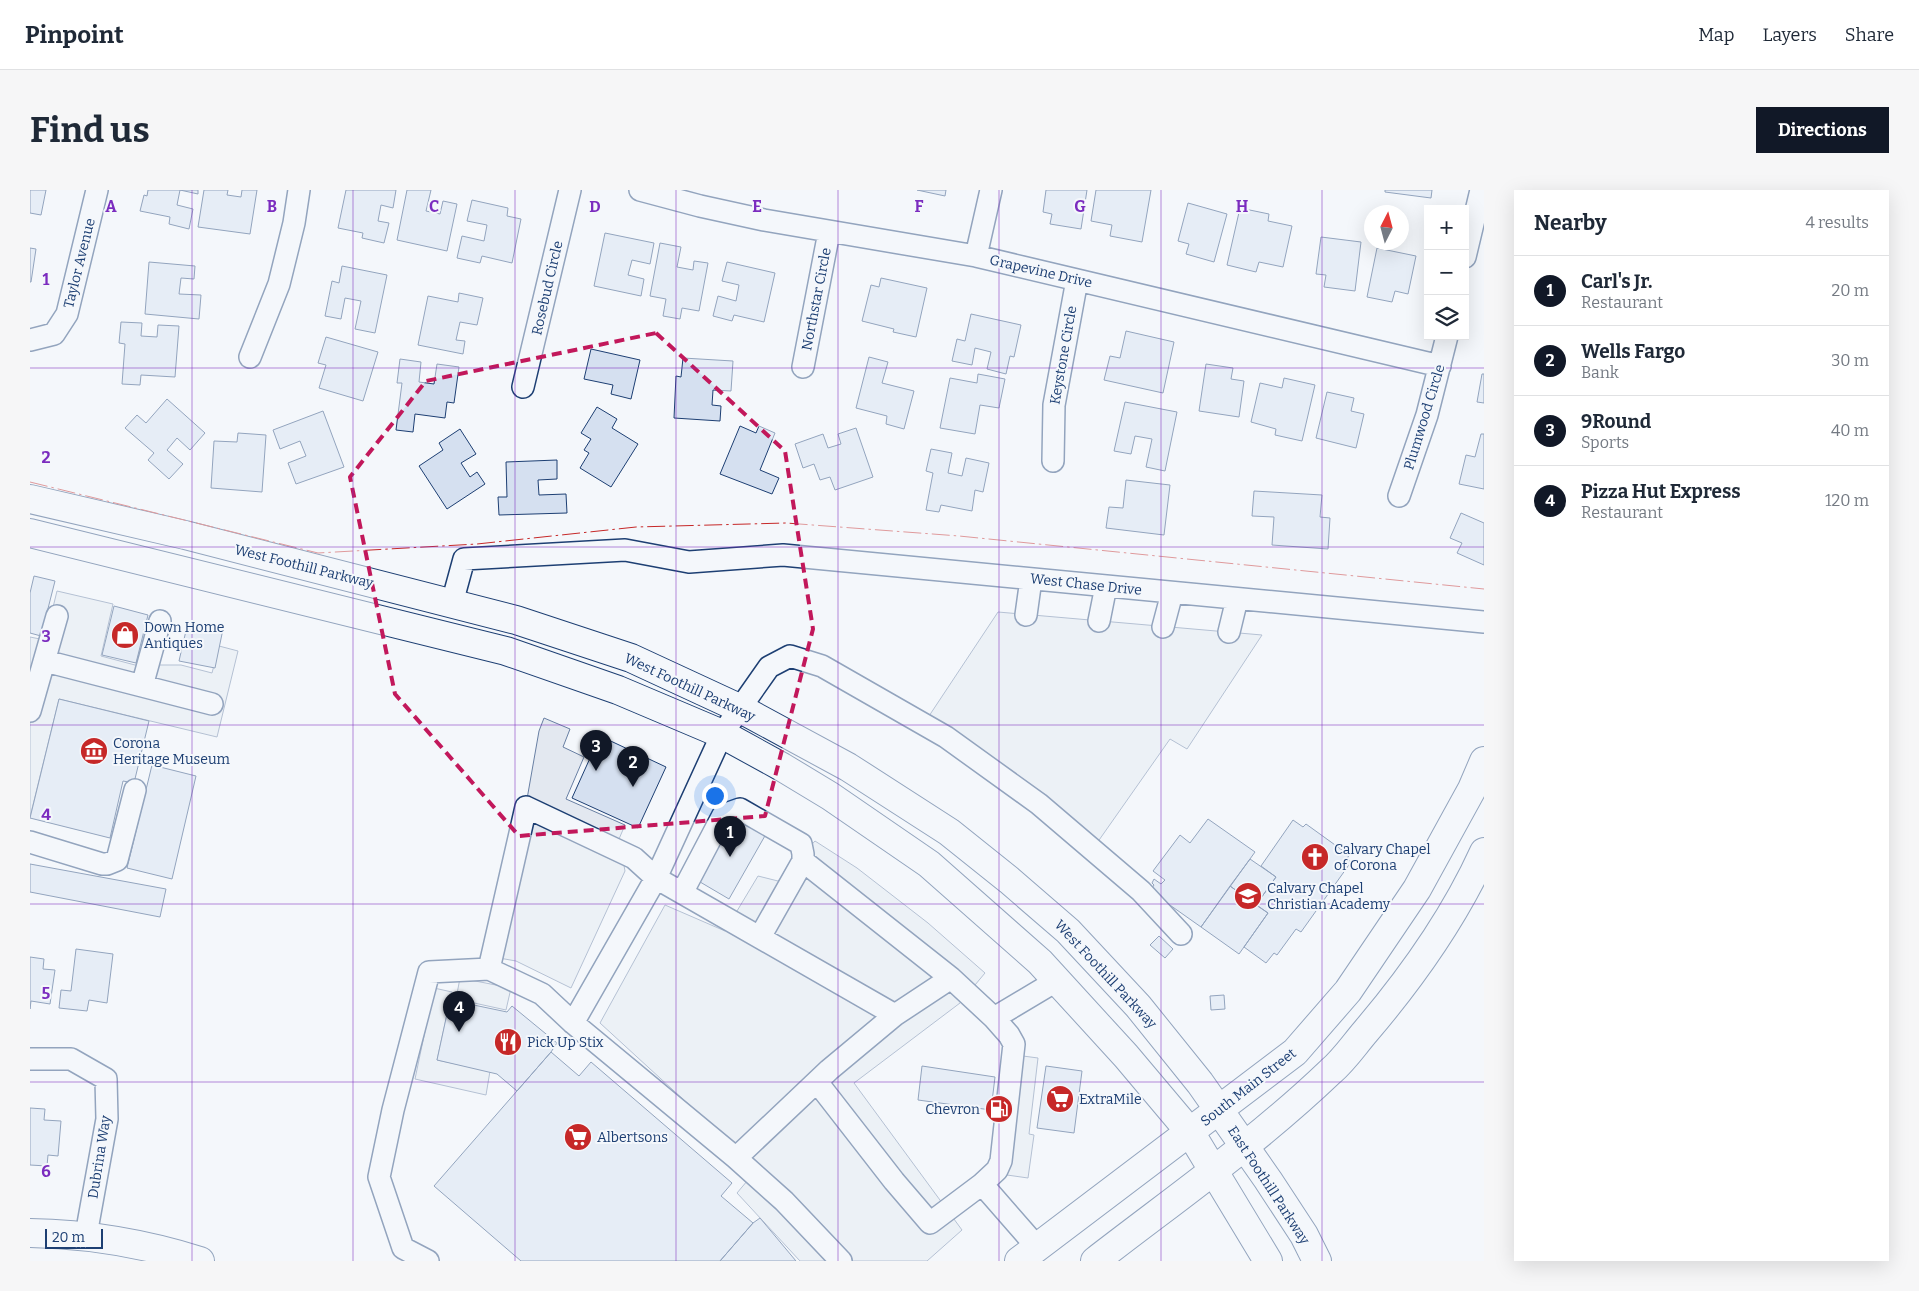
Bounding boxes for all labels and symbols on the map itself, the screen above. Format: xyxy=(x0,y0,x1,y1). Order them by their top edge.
text: A xyxy=(105,197,117,216)
text: B xyxy=(267,197,277,216)
text: C xyxy=(429,197,439,216)
text: D xyxy=(589,197,601,216)
text: E xyxy=(752,197,762,216)
text: F xyxy=(915,197,924,216)
text: G xyxy=(1074,197,1086,216)
text: H xyxy=(1236,197,1249,216)
north arrow xyxy=(1364,205,1409,250)
street label: Taylor Avenue xyxy=(60,216,99,310)
street label: Rosebud Circle xyxy=(528,239,567,337)
street label: Northstar Circle xyxy=(798,246,835,352)
street label: Grapevine Drive xyxy=(988,251,1094,292)
text: 1 xyxy=(43,270,50,289)
street label: Keystone Circle xyxy=(1046,304,1081,406)
street label: Plumwood Circle xyxy=(1400,362,1449,472)
text: 2 xyxy=(41,448,51,467)
street label: West Foothill Parkway xyxy=(233,541,376,592)
street label: West Chase Drive xyxy=(1029,570,1143,599)
place label: Down Home Antiques xyxy=(144,619,225,652)
shop icon: Down Home Antiques xyxy=(110,620,140,650)
text: 3 xyxy=(41,627,51,646)
street label: West Foothill Parkway xyxy=(622,650,758,726)
pin: 3 xyxy=(580,730,612,771)
place label: Corona Heritage Museum xyxy=(113,735,231,768)
museum icon: Corona Heritage Museum xyxy=(79,736,109,766)
pin: 2 xyxy=(617,746,649,787)
your location xyxy=(702,783,728,809)
text: 4 xyxy=(41,805,51,824)
pin: 1 xyxy=(714,816,746,857)
place label: Calvary Chapel of Corona xyxy=(1334,841,1431,874)
church icon: Calvary Chapel of Corona xyxy=(1300,842,1330,872)
place label: Calvary Chapel Christian Academy xyxy=(1267,880,1391,913)
school or university icon: Calvary Chapel Christian Academy xyxy=(1233,881,1263,911)
street label: West Foothill Parkway xyxy=(1051,916,1161,1033)
text: 5 xyxy=(42,984,51,1003)
pin: 4 xyxy=(443,991,475,1032)
restaurant icon: Pick Up Stix xyxy=(493,1027,523,1057)
place label: Pick Up Stix xyxy=(527,1034,604,1051)
street label: South Main Street xyxy=(1197,1045,1299,1130)
supermarket icon: ExtraMile xyxy=(1045,1084,1075,1114)
place label: ExtraMile xyxy=(1079,1091,1142,1108)
fuel station icon: Chevron xyxy=(984,1094,1014,1124)
place label: Chevron xyxy=(925,1101,980,1118)
street label: Dubrina Way xyxy=(85,1114,115,1200)
supermarket icon: Albertsons xyxy=(563,1122,593,1152)
street label: East Foothill Parkway xyxy=(1224,1123,1313,1248)
place label: Albertsons xyxy=(597,1129,668,1146)
text: 6 xyxy=(41,1162,51,1181)
scale bar xyxy=(45,1226,102,1249)

